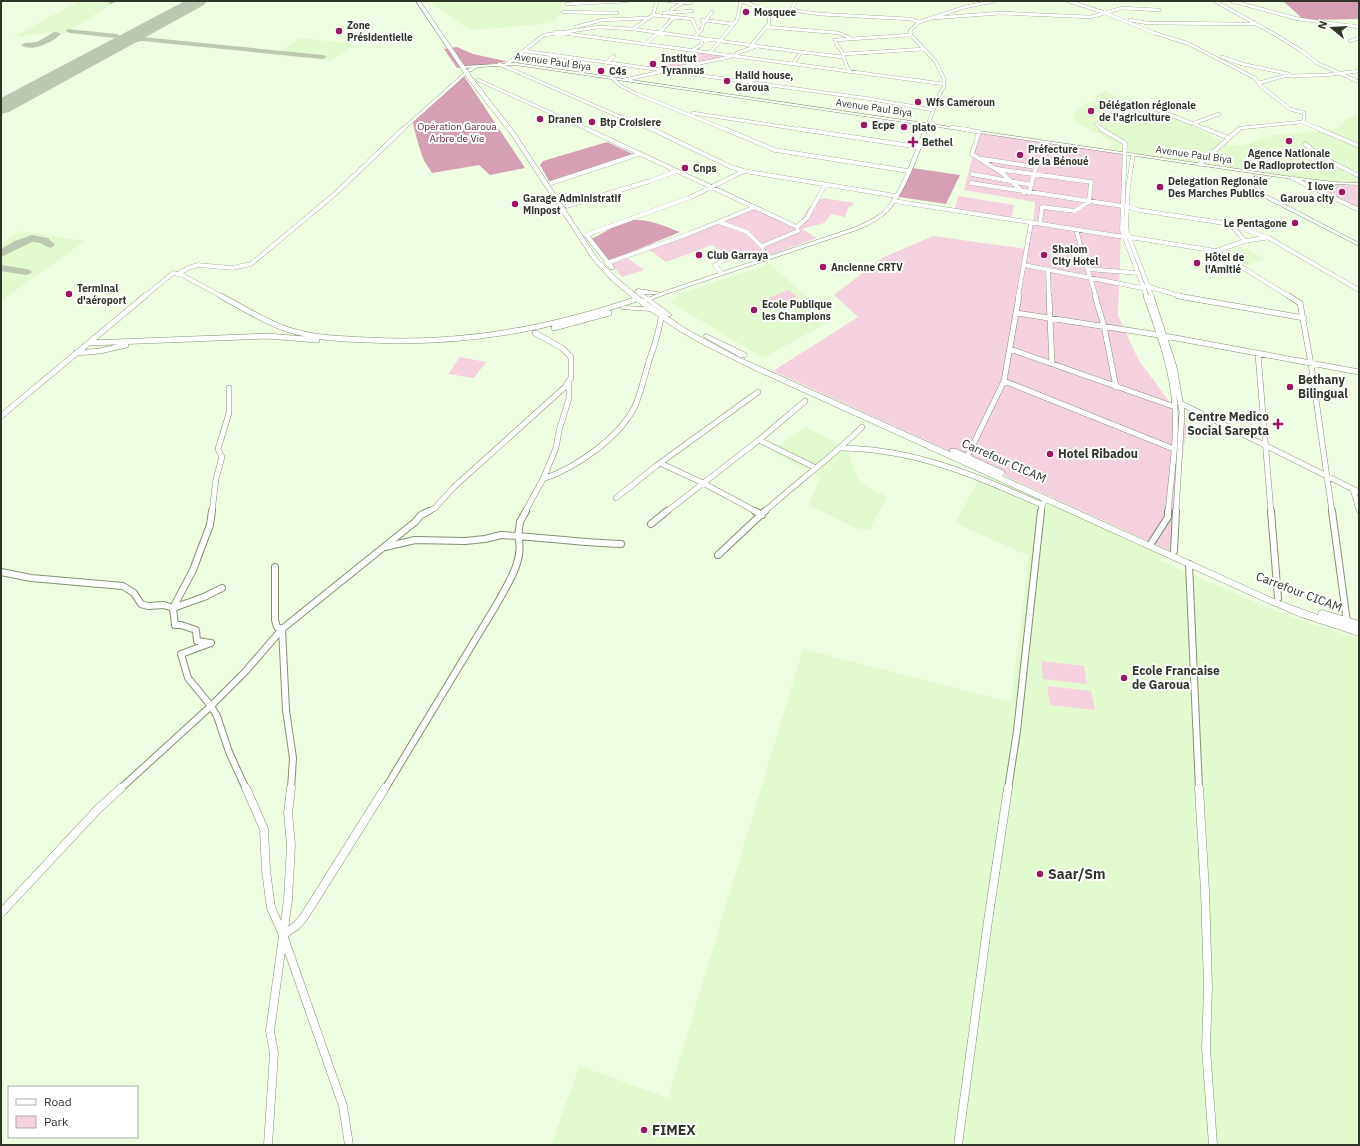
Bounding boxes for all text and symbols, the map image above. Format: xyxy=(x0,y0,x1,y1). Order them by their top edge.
place label: Mosquee xyxy=(754,6,797,19)
marker: Mosquee xyxy=(741,7,751,17)
north arrow xyxy=(1312,8,1352,48)
place label: Zone Présidentielle xyxy=(347,19,413,44)
text: N xyxy=(1315,19,1330,31)
marker: Zone Présidentielle xyxy=(334,26,344,36)
street label: Avenue Paul Biya xyxy=(514,50,593,73)
place label: Institut Tyrannus xyxy=(661,52,704,77)
marker: Institut Tyrannus xyxy=(648,59,658,69)
place label: C4s xyxy=(609,65,627,78)
marker: C4s xyxy=(596,66,606,76)
place label: Halid house, Garoua xyxy=(735,69,793,94)
marker: Halid house, Garoua xyxy=(722,76,732,86)
street label: Avenue Paul Biya xyxy=(835,96,914,119)
place label: Wfs Cameroun xyxy=(926,96,995,109)
marker: Wfs Cameroun xyxy=(913,97,923,107)
place label: Délégation régionale de l'agriculture xyxy=(1099,99,1196,124)
marker: Délégation régionale de l'agriculture xyxy=(1086,106,1096,116)
place label: Dranen xyxy=(548,113,582,126)
marker: Dranen xyxy=(535,114,545,124)
place label: Btp Croisiere xyxy=(600,116,661,129)
marker: Btp Croisiere xyxy=(587,117,597,127)
place label: Ecpe xyxy=(872,119,895,132)
park label: Opération Garoua Arbre de Vie xyxy=(417,120,497,145)
marker: Ecpe xyxy=(859,120,869,130)
place label: plato xyxy=(912,121,937,134)
marker: plato xyxy=(899,122,909,132)
marker: Bethel xyxy=(907,136,919,148)
place label: Bethel xyxy=(922,136,953,149)
marker: Agence Nationale De Radioprotection xyxy=(1284,136,1294,146)
place label: Préfecture de la Bénoué xyxy=(1028,143,1089,168)
street label: Avenue Paul Biya xyxy=(1155,143,1234,166)
place label: Agence Nationale De Radioprotection xyxy=(1244,147,1334,172)
marker: Préfecture de la Bénoué xyxy=(1015,150,1025,160)
place label: Cnps xyxy=(693,162,717,175)
marker: Cnps xyxy=(680,163,690,173)
place label: Delegation Regionale Des Marches Publics xyxy=(1168,175,1268,200)
place label: I love Garoua city xyxy=(1280,180,1335,205)
marker: Delegation Regionale Des Marches Publics xyxy=(1155,182,1165,192)
marker: I love Garoua city xyxy=(1337,187,1347,197)
place label: Garage Administratif Minpost xyxy=(523,192,621,217)
marker: Garage Administratif Minpost xyxy=(510,199,520,209)
place label: Le Pentagone xyxy=(1224,217,1287,230)
marker: Le Pentagone xyxy=(1290,218,1300,228)
place label: Shalom City Hotel xyxy=(1052,243,1098,268)
place label: Club Garraya xyxy=(707,249,769,262)
marker: Club Garraya xyxy=(694,250,704,260)
marker: Shalom City Hotel xyxy=(1039,250,1049,260)
place label: Hôtel de l'Amitié xyxy=(1205,251,1245,276)
marker: Hôtel de l'Amitié xyxy=(1192,258,1202,268)
place label: Ancienne CRTV xyxy=(831,261,903,274)
marker: Ancienne CRTV xyxy=(818,262,828,272)
place label: Terminal d'aéroport xyxy=(77,282,126,307)
marker: Terminal d'aéroport xyxy=(64,289,74,299)
place label: Ecole Publique les Champions xyxy=(762,298,832,323)
marker: Ecole Publique les Champions xyxy=(749,305,759,315)
place label: Bethany Bilingual xyxy=(1298,372,1348,401)
marker: Bethany Bilingual xyxy=(1285,382,1295,392)
place label: Centre Medico Social Sarepta xyxy=(1187,409,1269,438)
marker: Centre Medico Social Sarepta xyxy=(1272,418,1284,430)
street label: Carrefour CICAM xyxy=(960,435,1049,486)
place label: Hotel Ribadou xyxy=(1058,446,1138,461)
marker: Hotel Ribadou xyxy=(1045,449,1055,459)
street label: Carrefour CICAM xyxy=(1254,568,1344,615)
place label: Ecole Francaise de Garoua xyxy=(1132,663,1220,692)
marker: Ecole Francaise de Garoua xyxy=(1119,673,1129,683)
place label: Saar/Sm xyxy=(1048,865,1105,883)
marker: Saar/Sm xyxy=(1035,869,1045,879)
legend xyxy=(8,1086,138,1138)
text: Road xyxy=(44,1094,72,1109)
text: Park xyxy=(44,1114,69,1129)
place label: FIMEX xyxy=(652,1121,696,1139)
marker: FIMEX xyxy=(639,1125,649,1135)

